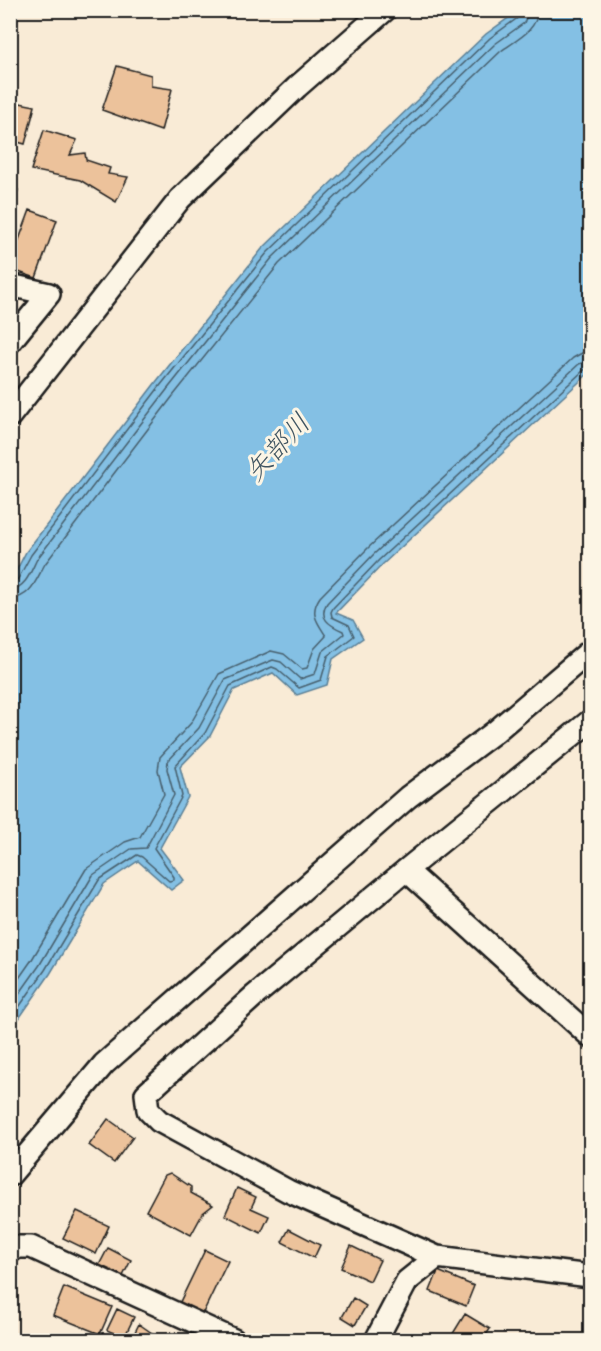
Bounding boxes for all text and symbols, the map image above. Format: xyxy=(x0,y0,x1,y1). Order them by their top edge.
water label: 矢部川 xyxy=(237,406,321,492)

